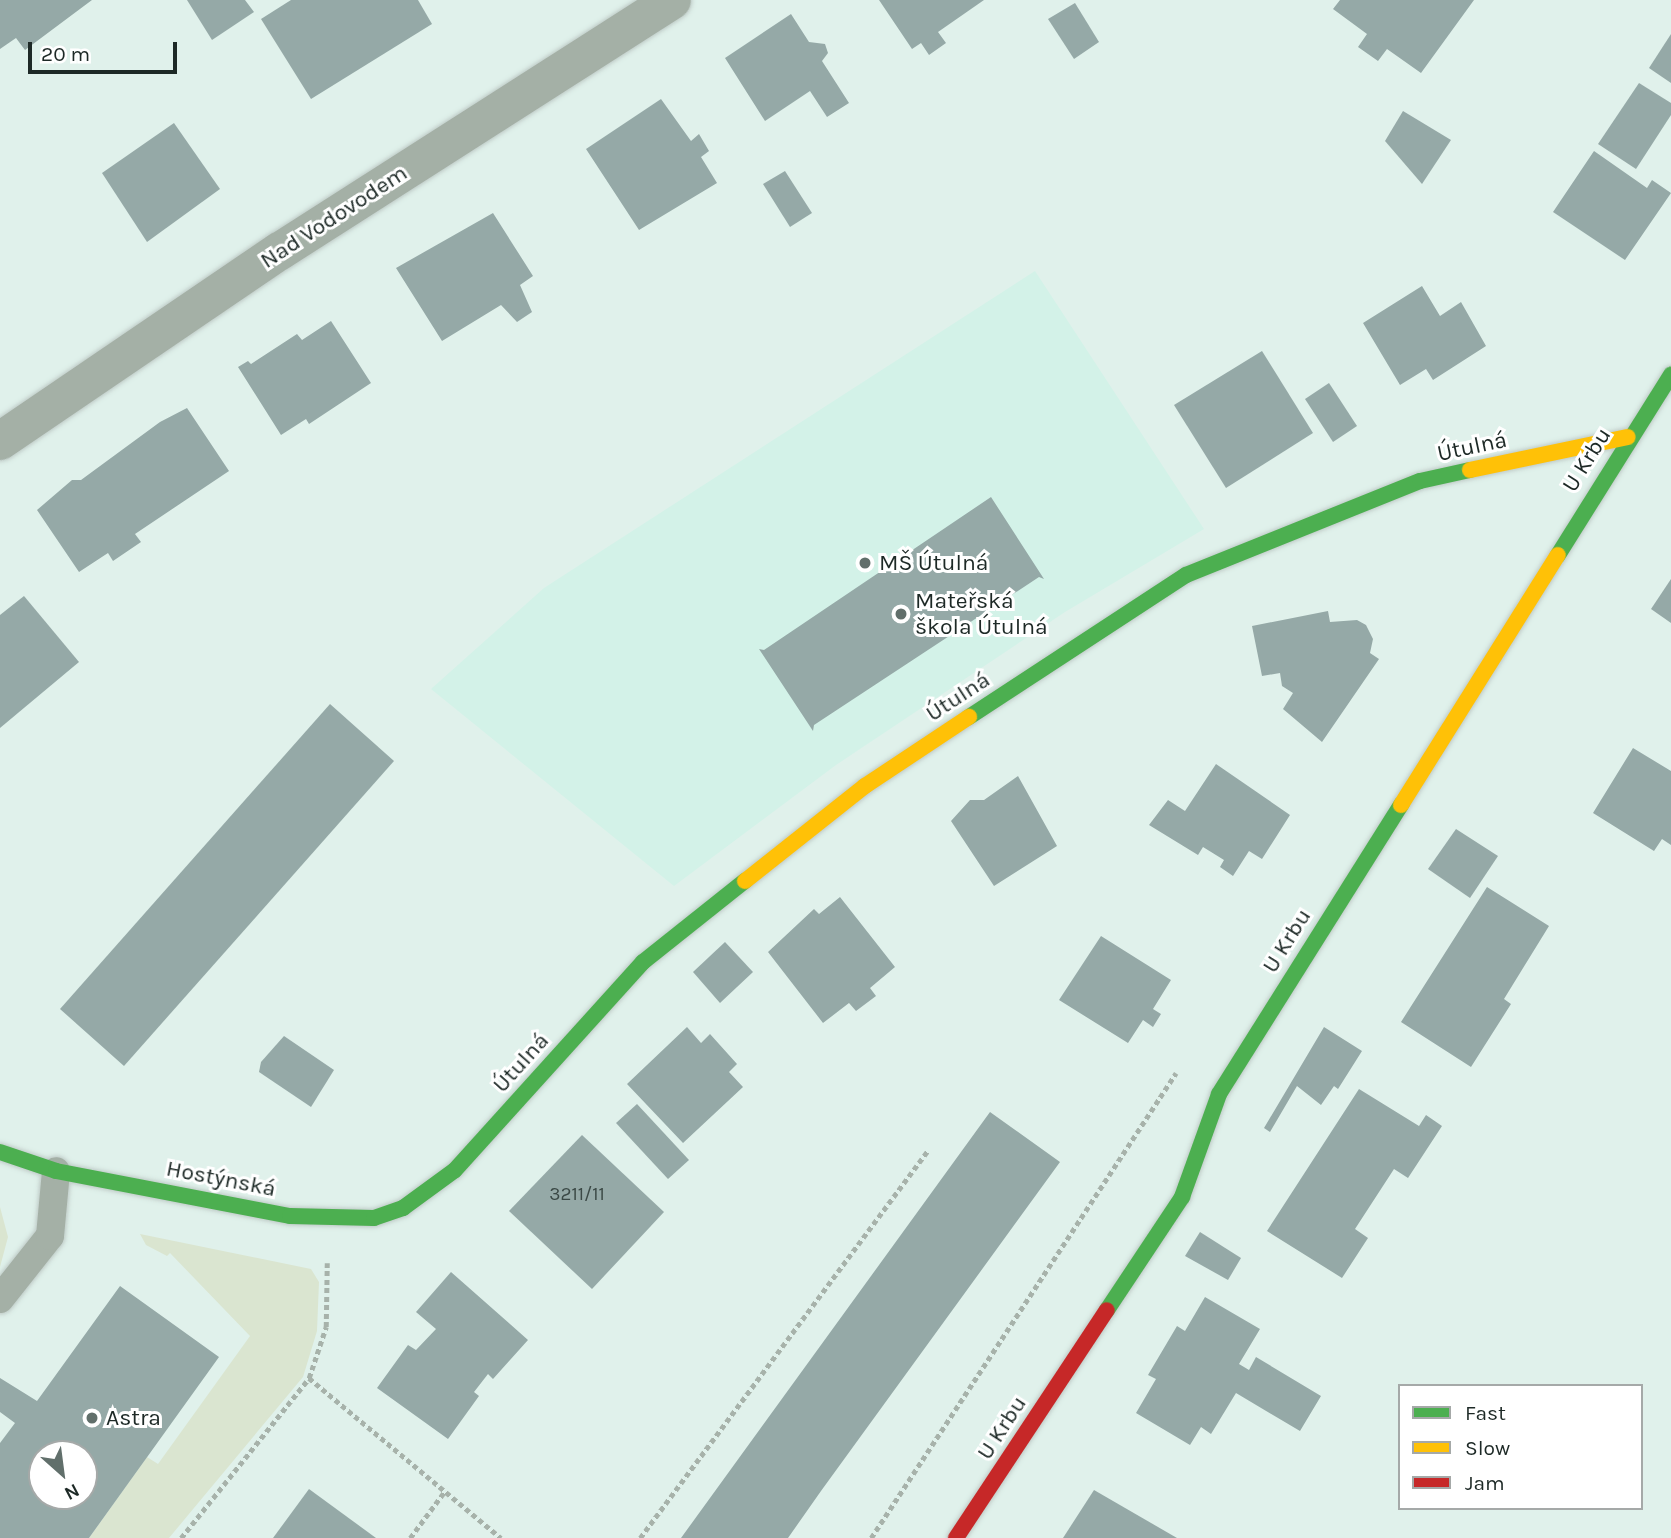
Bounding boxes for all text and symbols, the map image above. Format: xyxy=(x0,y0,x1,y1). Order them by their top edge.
scale bar xyxy=(32,28,180,72)
text: 20 m xyxy=(41,42,90,66)
street label: Nad Vodovodem xyxy=(255,159,413,275)
street label: U Krbu xyxy=(1557,423,1617,497)
street label: Útulná xyxy=(1435,426,1509,468)
place label: MŠ Útulná xyxy=(879,549,988,577)
marker: MŠ Útulná xyxy=(857,555,873,571)
place label: Mateřská škola Útulná xyxy=(915,587,1048,641)
marker: Mateřská škola Útulná xyxy=(893,606,909,622)
street label: Útulná xyxy=(921,666,995,728)
street label: U Krbu xyxy=(1257,904,1317,978)
street label: Útulná xyxy=(487,1028,555,1098)
street label: Hostýnská xyxy=(164,1155,278,1203)
house number: 3211/11 xyxy=(549,1184,605,1206)
legend xyxy=(1398,1384,1643,1510)
street label: U Krbu xyxy=(971,1391,1033,1465)
text: Fast xyxy=(1465,1401,1506,1425)
place label: Astra xyxy=(106,1404,161,1432)
marker: Astra xyxy=(84,1410,100,1426)
text: Slow xyxy=(1465,1436,1510,1460)
north arrow xyxy=(28,1440,98,1510)
text: Jam xyxy=(1465,1471,1505,1495)
text: N xyxy=(61,1479,83,1505)

